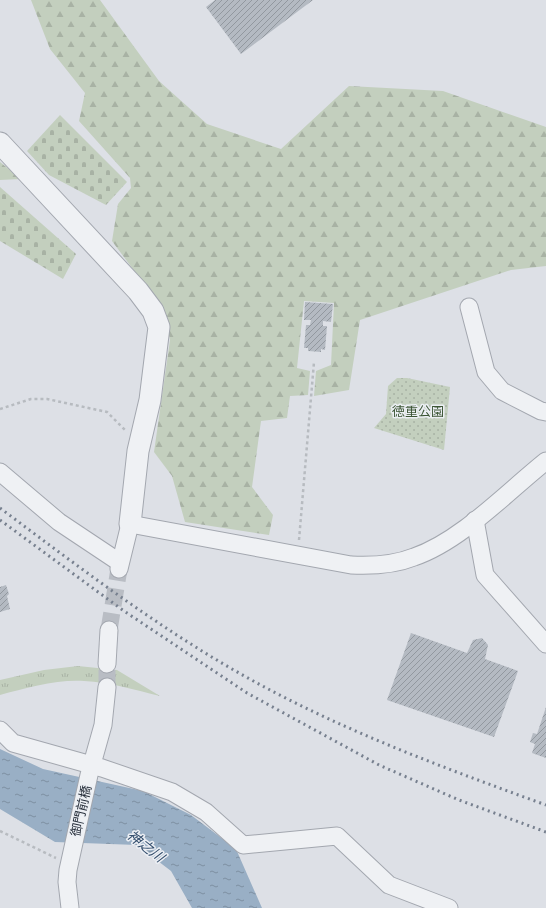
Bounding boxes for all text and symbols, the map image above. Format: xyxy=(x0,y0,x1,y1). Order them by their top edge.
park label: 徳重公園 xyxy=(392,403,444,420)
street label: 御門前橋 xyxy=(67,784,95,838)
water label: 神之川 xyxy=(124,826,170,867)

